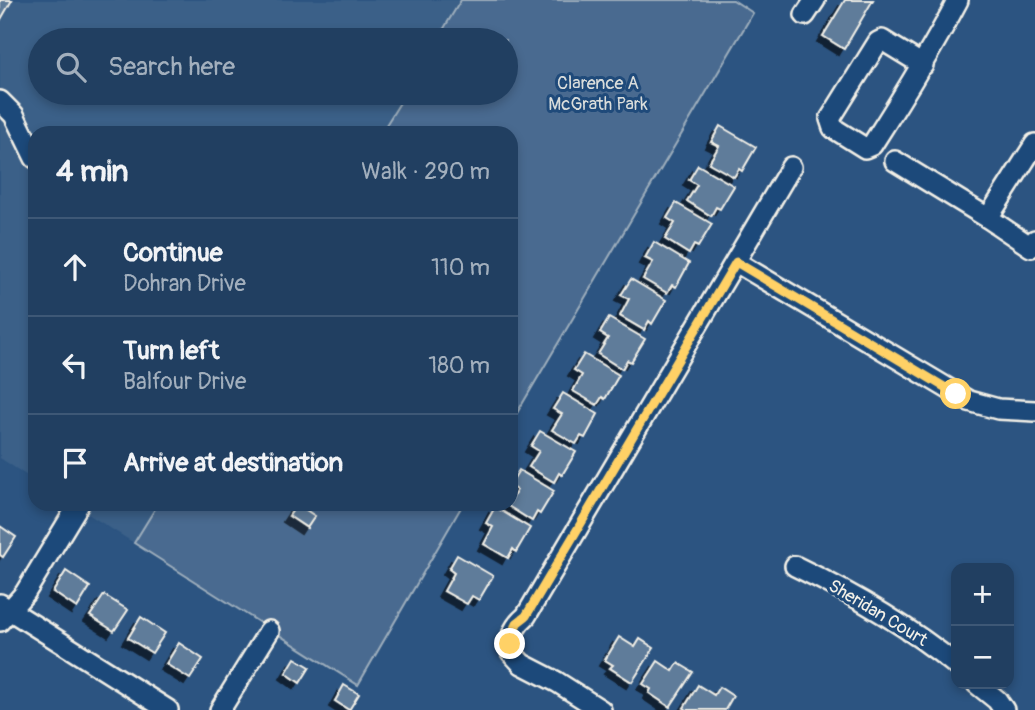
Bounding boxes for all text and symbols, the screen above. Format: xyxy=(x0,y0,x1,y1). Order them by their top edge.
search box xyxy=(28,28,518,105)
icon: search xyxy=(52,48,90,86)
text: Search here xyxy=(108,51,235,83)
park label: Clarence A McGrath Park xyxy=(548,72,648,116)
text: 4 min xyxy=(56,153,129,190)
text: Walk · 290 m xyxy=(361,157,490,186)
text: Continue xyxy=(123,237,223,269)
icon: ahead xyxy=(56,248,94,286)
text: 110 m xyxy=(431,253,490,282)
text: Dohran Drive xyxy=(123,269,246,298)
text: Turn left xyxy=(123,335,219,367)
icon: left xyxy=(56,346,94,384)
text: 180 m xyxy=(428,351,490,380)
text: Balfour Drive xyxy=(123,367,246,396)
route start xyxy=(940,378,971,409)
icon: arrive xyxy=(56,444,94,482)
text: Arrive at destination xyxy=(123,447,343,479)
map controls xyxy=(951,563,1014,689)
button: + xyxy=(951,563,1014,626)
street label: Sheridan Court xyxy=(824,574,932,652)
button: − xyxy=(951,626,1014,689)
route end xyxy=(494,628,525,659)

